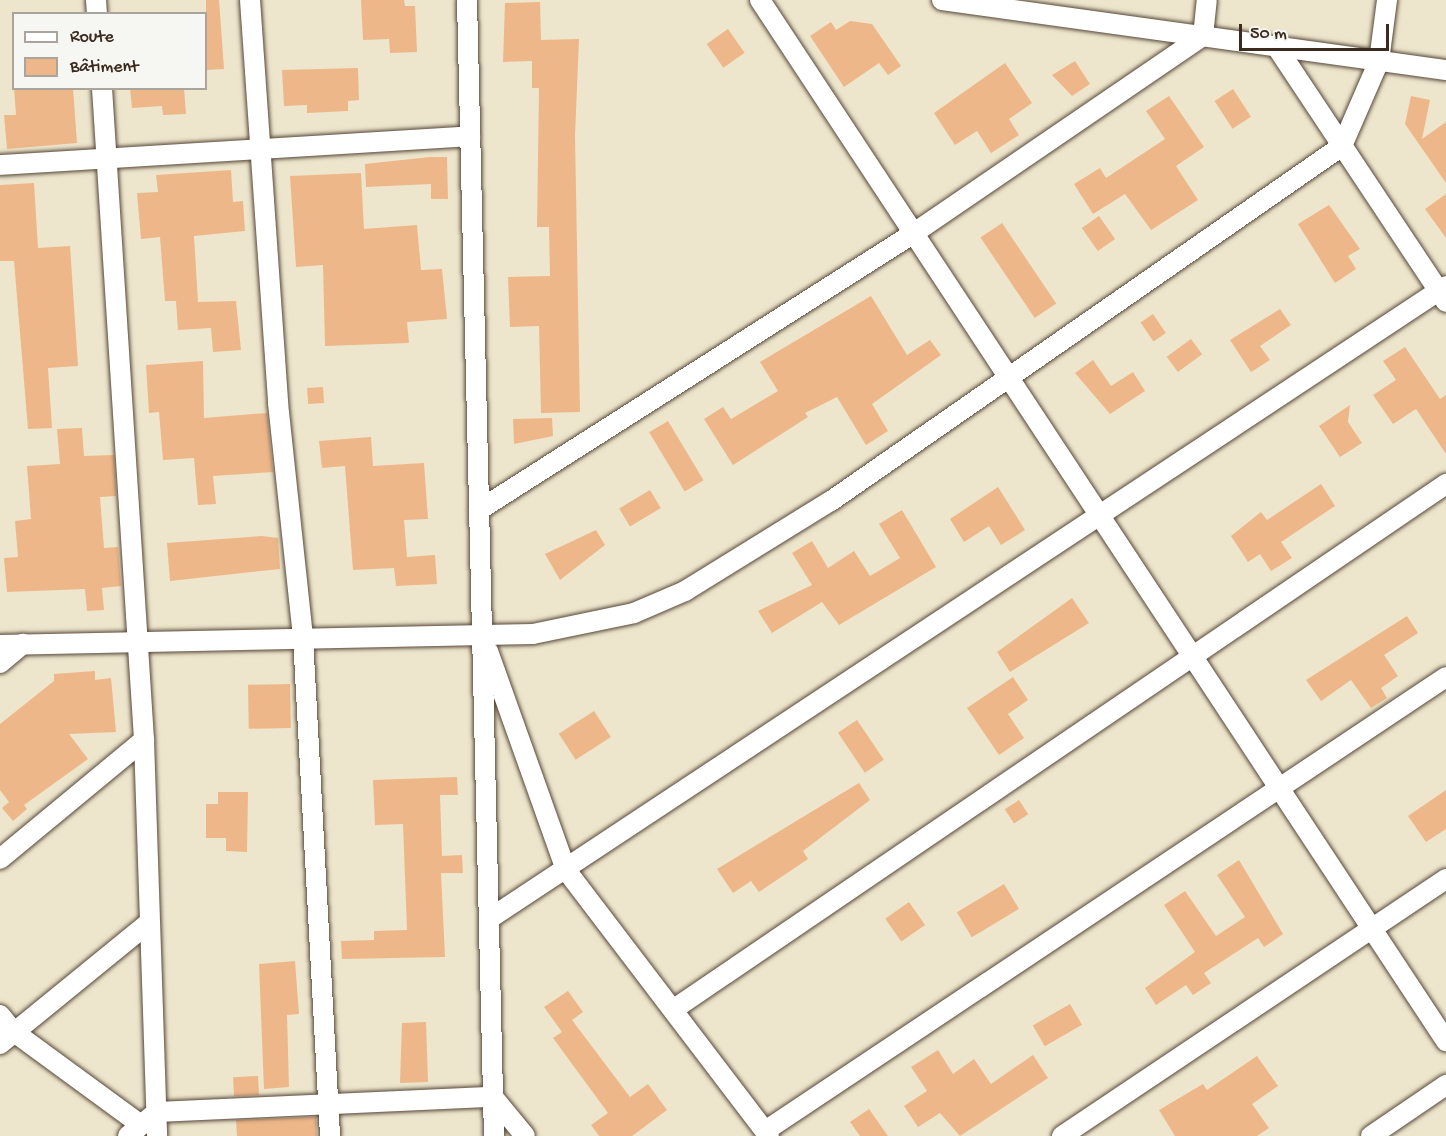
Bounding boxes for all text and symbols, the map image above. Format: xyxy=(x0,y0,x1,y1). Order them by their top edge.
legend xyxy=(12,12,207,90)
scale bar xyxy=(1242,12,1392,50)
text: 50 m xyxy=(1250,24,1287,45)
text: Route xyxy=(70,27,114,48)
text: Bâtiment xyxy=(70,57,138,78)

